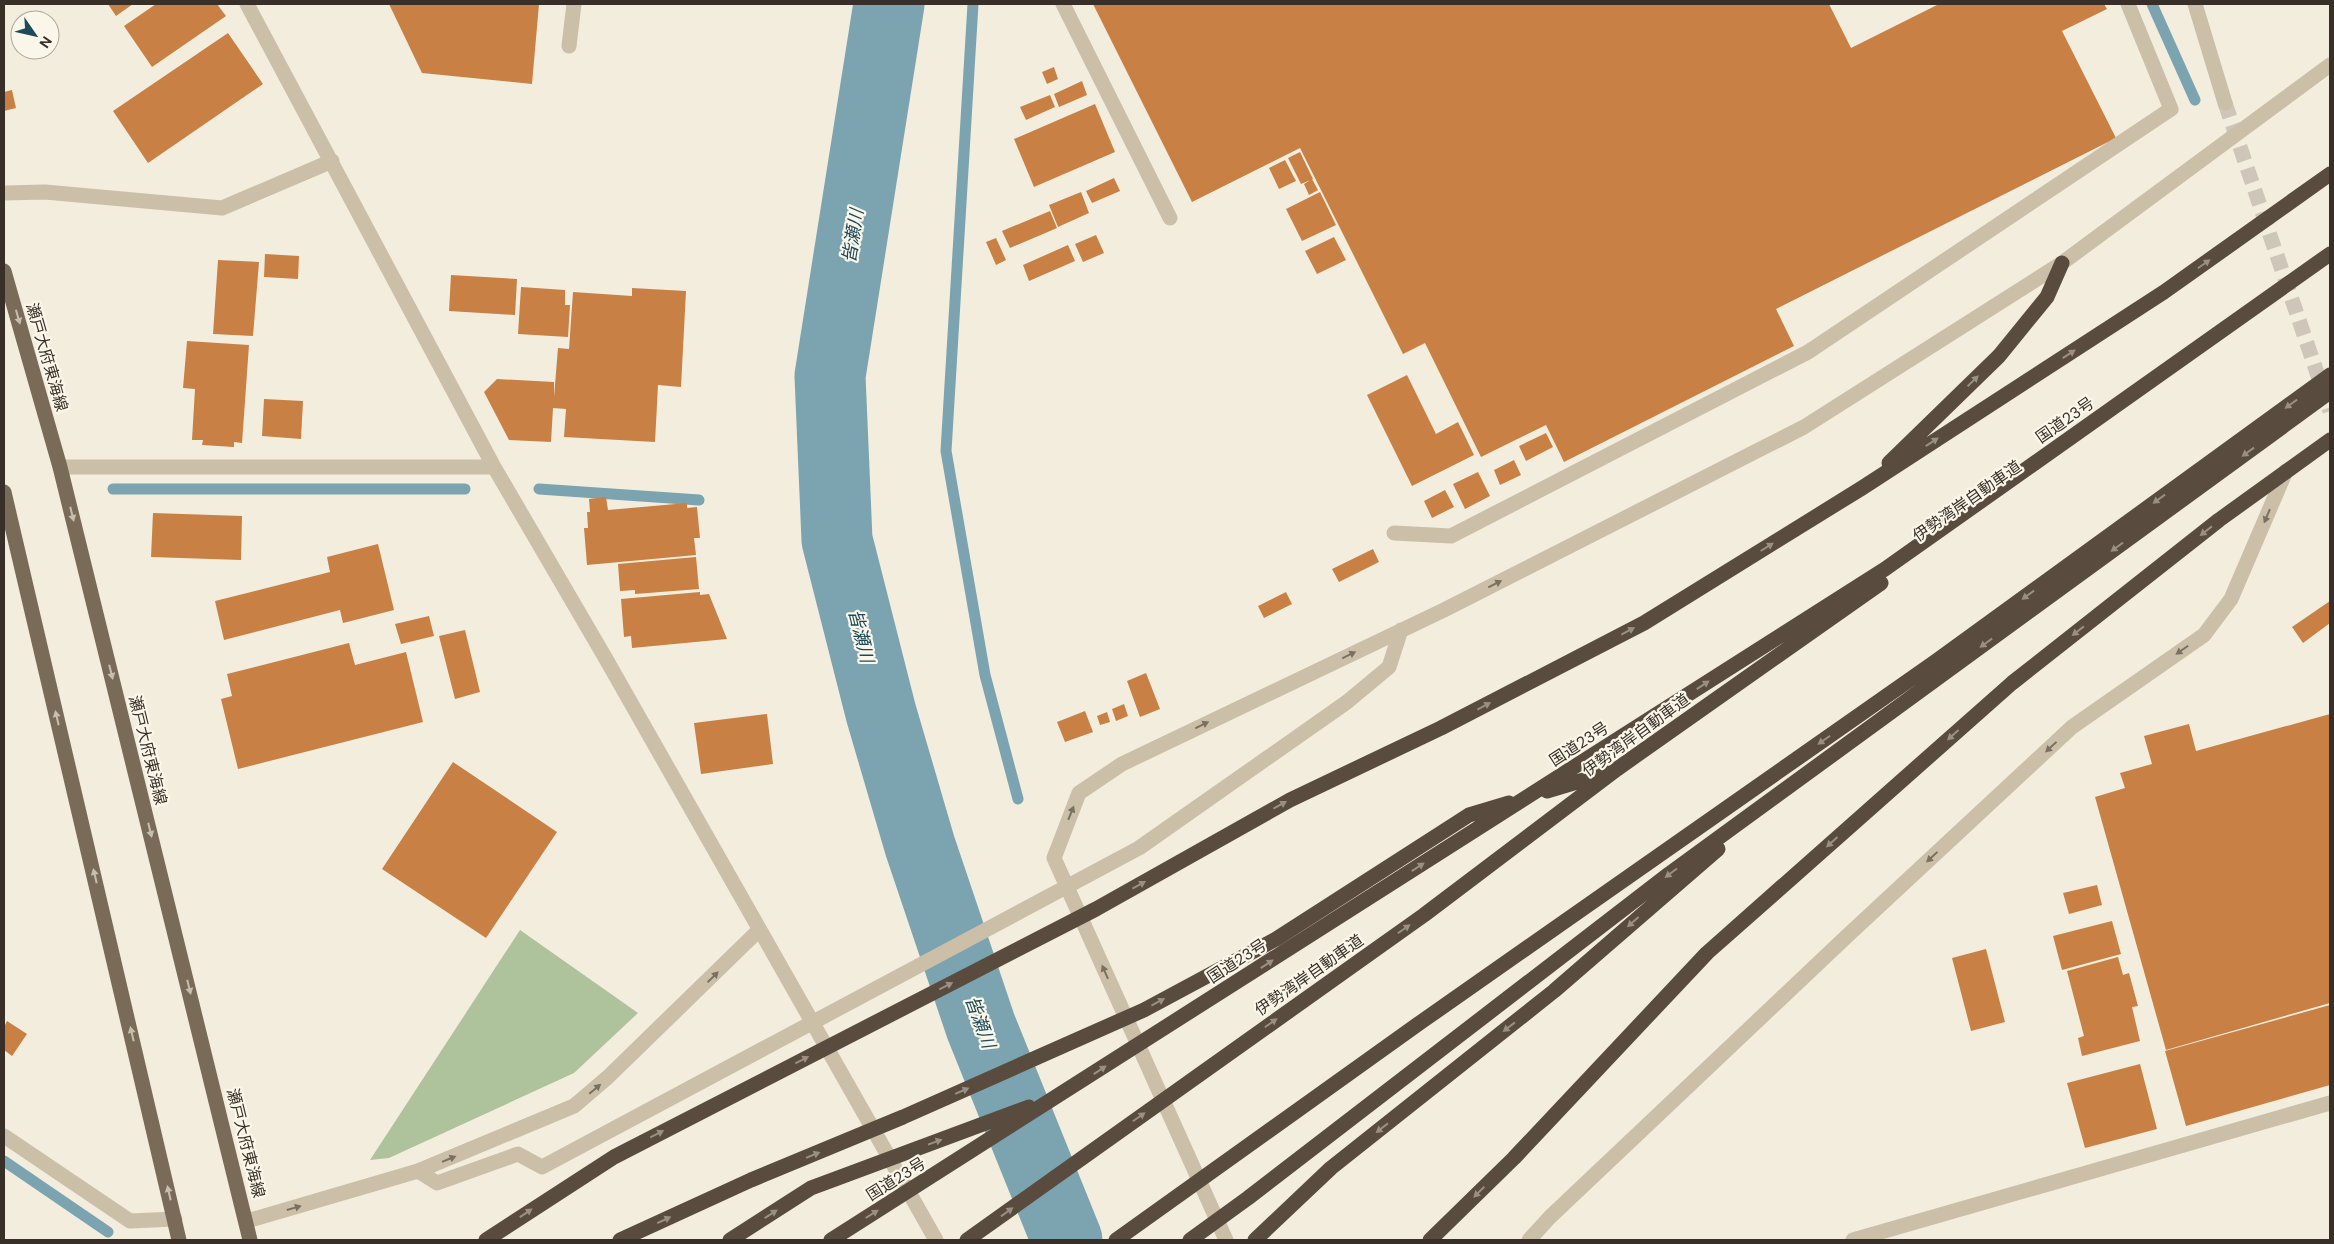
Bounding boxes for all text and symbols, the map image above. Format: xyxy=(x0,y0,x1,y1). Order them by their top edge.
north arrow xyxy=(10,10,60,60)
text: N xyxy=(35,33,56,52)
water label: 皆瀬川 xyxy=(837,205,869,265)
one-way arrow xyxy=(2197,259,2211,269)
street label: 瀬戸大府東海線 xyxy=(21,300,73,414)
one-way arrow xyxy=(14,310,22,325)
one-way arrow xyxy=(2062,349,2075,359)
one-way arrow xyxy=(1967,375,1979,387)
street label: 国道23号 xyxy=(2032,392,2098,448)
one-way arrow xyxy=(2284,399,2298,409)
one-way arrow xyxy=(1926,438,1939,447)
one-way arrow xyxy=(2241,447,2255,457)
street label: 伊勢湾岸自動車道 xyxy=(1909,456,2025,546)
one-way arrow xyxy=(2153,494,2166,505)
one-way arrow xyxy=(68,507,76,522)
one-way arrow xyxy=(2262,509,2270,523)
one-way arrow xyxy=(2200,525,2213,536)
one-way arrow xyxy=(1761,542,1774,551)
one-way arrow xyxy=(2111,542,2124,553)
one-way arrow xyxy=(1488,580,1502,588)
one-way arrow xyxy=(2021,590,2035,600)
water label: 皆瀬川 xyxy=(843,607,880,667)
one-way arrow xyxy=(2072,625,2085,636)
one-way arrow xyxy=(1621,627,1636,635)
one-way arrow xyxy=(1979,638,1993,648)
one-way arrow xyxy=(2175,645,2188,655)
one-way arrow xyxy=(1342,651,1356,659)
one-way arrow xyxy=(107,664,115,679)
one-way arrow xyxy=(1696,680,1709,690)
street label: 伊勢湾岸自動車道 xyxy=(1578,689,1694,781)
street label: 瀬戸大府東海線 xyxy=(124,693,172,807)
one-way arrow xyxy=(1477,702,1492,710)
one-way arrow xyxy=(53,710,61,726)
street label: 国道23号 xyxy=(1545,717,1613,771)
one-way arrow xyxy=(1195,721,1210,730)
one-way arrow xyxy=(1947,729,1960,740)
one-way arrow xyxy=(1817,735,1831,745)
one-way arrow xyxy=(2045,741,2057,753)
one-way arrow xyxy=(1274,801,1287,810)
one-way arrow xyxy=(1067,805,1075,820)
one-way arrow xyxy=(146,822,154,837)
one-way arrow xyxy=(1826,836,1838,848)
one-way arrow xyxy=(1926,851,1938,863)
one-way arrow xyxy=(1412,862,1425,871)
one-way arrow xyxy=(1664,868,1678,878)
one-way arrow xyxy=(91,869,99,884)
one-way arrow xyxy=(1131,881,1146,889)
one-way arrow xyxy=(1627,917,1640,928)
one-way arrow xyxy=(1397,924,1411,934)
street label: 伊勢湾岸自動車道 xyxy=(1251,930,1367,1020)
street label: 国道23号 xyxy=(1203,934,1271,988)
one-way arrow xyxy=(1260,959,1273,968)
one-way arrow xyxy=(1101,965,1109,979)
one-way arrow xyxy=(706,971,718,983)
one-way arrow xyxy=(185,980,193,995)
one-way arrow xyxy=(939,982,953,990)
water label: 皆瀬川 xyxy=(959,993,1001,1053)
one-way arrow xyxy=(1151,998,1165,1006)
one-way arrow xyxy=(1264,1018,1278,1028)
one-way arrow xyxy=(1503,1021,1516,1032)
one-way arrow xyxy=(128,1027,136,1042)
one-way arrow xyxy=(794,1056,809,1064)
one-way arrow xyxy=(1093,1065,1107,1075)
one-way arrow xyxy=(588,1083,601,1094)
street label: 瀬戸大府東海線 xyxy=(222,1086,270,1200)
one-way arrow xyxy=(955,1087,969,1095)
one-way arrow xyxy=(1132,1112,1146,1122)
one-way arrow xyxy=(1376,1122,1389,1133)
one-way arrow xyxy=(650,1130,664,1138)
one-way arrow xyxy=(928,1138,943,1146)
one-way arrow xyxy=(806,1150,820,1158)
street label: 国道23号 xyxy=(862,1152,930,1206)
one-way arrow xyxy=(442,1154,456,1162)
one-way arrow xyxy=(165,1185,173,1200)
one-way arrow xyxy=(1474,1186,1486,1198)
one-way arrow xyxy=(287,1203,302,1211)
one-way arrow xyxy=(1000,1207,1013,1217)
one-way arrow xyxy=(520,1208,533,1218)
one-way arrow xyxy=(764,1209,777,1219)
one-way arrow xyxy=(866,1210,879,1219)
one-way arrow xyxy=(657,1216,671,1224)

